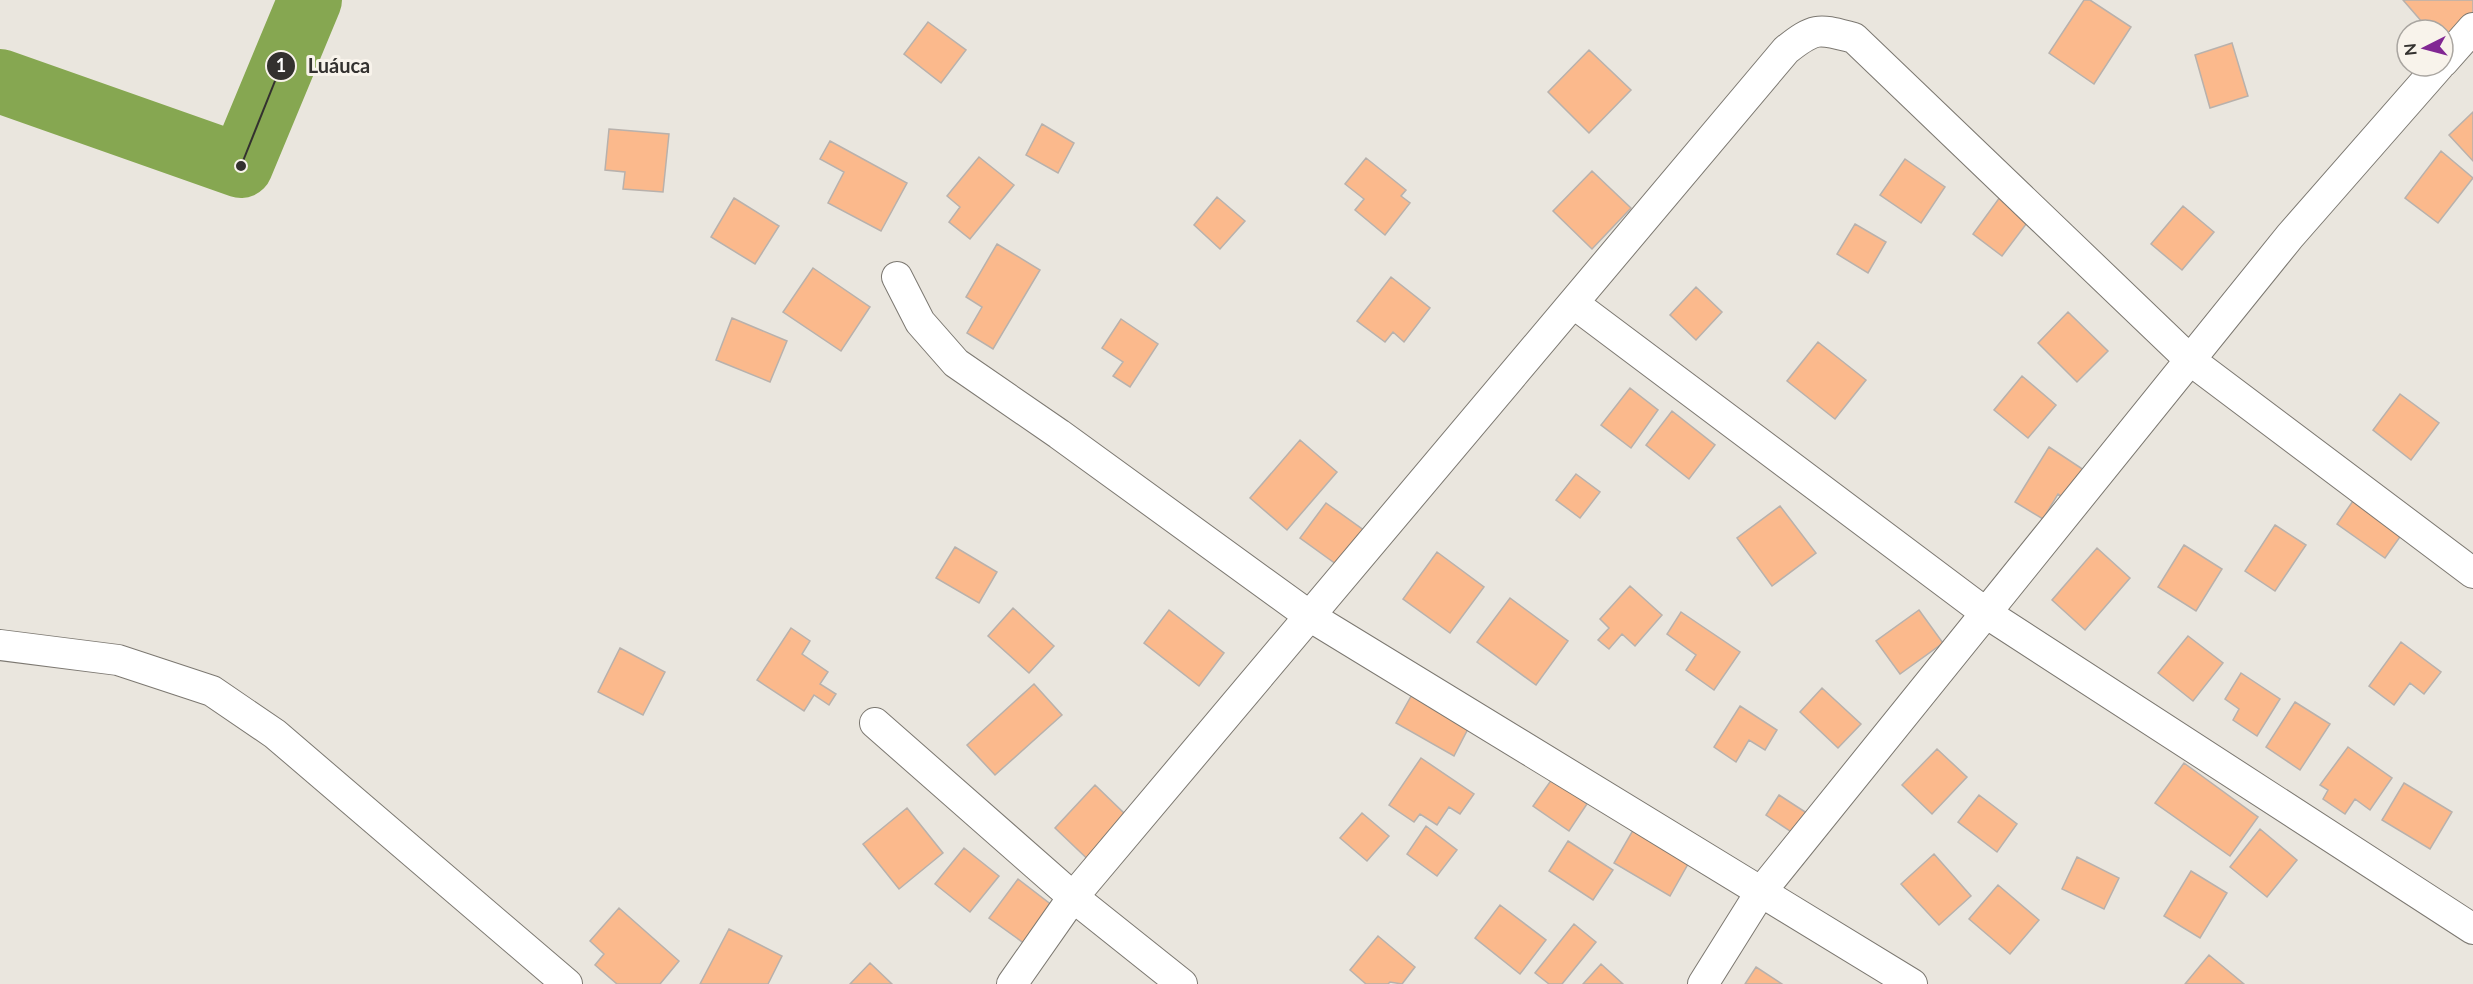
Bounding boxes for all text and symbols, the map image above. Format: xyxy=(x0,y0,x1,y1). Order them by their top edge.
north arrow xyxy=(2395,18,2455,78)
text: N xyxy=(2399,42,2420,57)
callout: Luáuca xyxy=(266,47,383,85)
text: Luáuca xyxy=(308,53,370,77)
text: 1 xyxy=(276,54,286,76)

